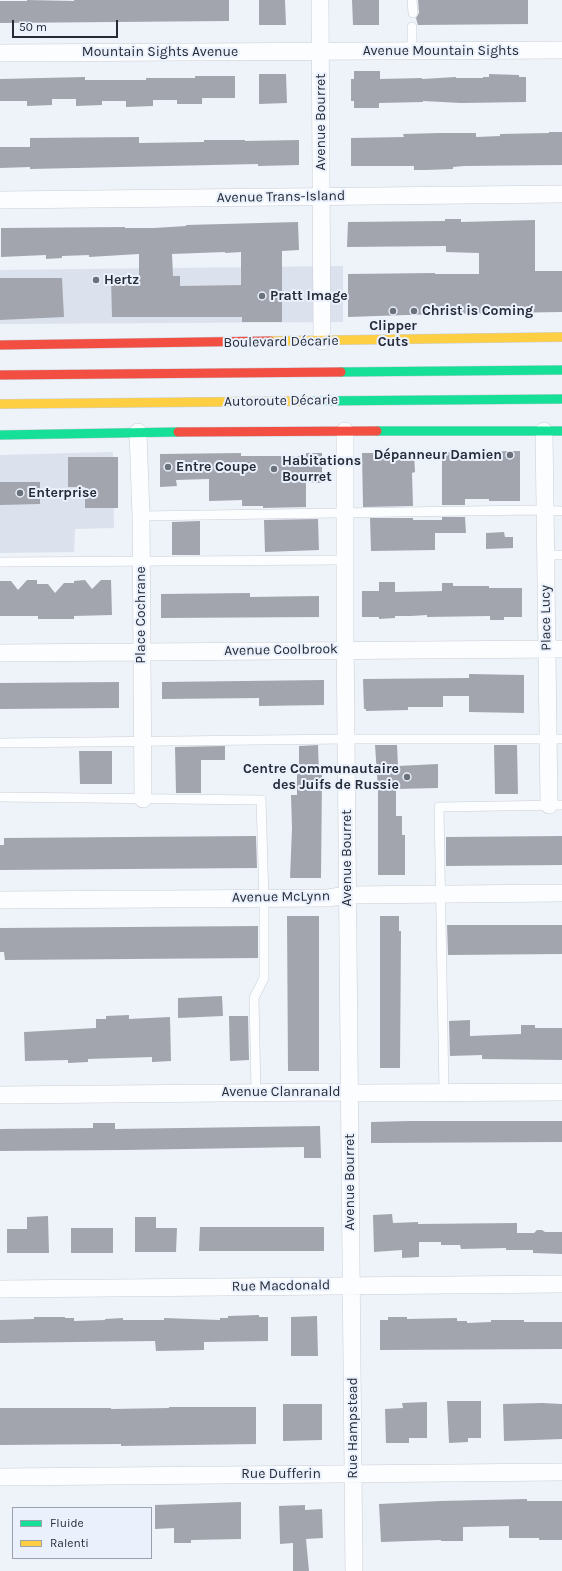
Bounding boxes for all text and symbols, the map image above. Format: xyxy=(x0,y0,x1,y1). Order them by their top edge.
scale bar xyxy=(14,12,120,38)
text: 50 m xyxy=(19,20,47,34)
street label: Avenue Mountain Sights xyxy=(363,43,519,59)
street label: Mountain Sights Avenue xyxy=(82,44,238,60)
street label: Avenue Bourret xyxy=(313,74,329,170)
street label: Avenue Trans-Island xyxy=(217,187,345,207)
place label: Hertz xyxy=(104,272,139,288)
marker: Hertz xyxy=(91,275,101,285)
place label: Pratt Image xyxy=(270,288,348,304)
marker: Pratt Image xyxy=(257,291,267,301)
place label: Christ is Coming xyxy=(422,303,533,319)
marker: Clipper Cuts xyxy=(388,306,398,316)
marker: Christ is Coming xyxy=(409,306,419,316)
place label: Clipper Cuts xyxy=(369,318,417,350)
street label: Boulevard Décarie xyxy=(223,333,339,351)
street label: Autoroute Décarie xyxy=(224,392,338,410)
place label: Dépanneur Damien xyxy=(374,447,502,463)
marker: Dépanneur Damien xyxy=(505,450,515,460)
place label: Habitations Bourret xyxy=(282,453,361,486)
place label: Entre Coupe xyxy=(176,459,256,475)
marker: Entre Coupe xyxy=(163,462,173,472)
marker: Habitations Bourret xyxy=(269,464,279,474)
place label: Enterprise xyxy=(28,485,97,501)
marker: Enterprise xyxy=(15,488,25,498)
street label: Place Cochrane xyxy=(133,566,149,664)
street label: Place Lucy xyxy=(537,585,555,651)
street label: Avenue Coolbrook xyxy=(224,641,338,659)
place label: Centre Communautaire des Juifs de Russie xyxy=(243,761,399,794)
marker: Centre Communautaire des Juifs de Russie xyxy=(402,772,412,782)
street label: Avenue Bourret xyxy=(339,810,355,906)
street label: Avenue McLynn xyxy=(232,888,330,906)
street label: Avenue Clanranald xyxy=(221,1084,341,1100)
street label: Avenue Bourret xyxy=(342,1134,358,1230)
street label: Rue Macdonald xyxy=(232,1277,330,1295)
street label: Rue Hampstead xyxy=(345,1377,361,1479)
street label: Rue Dufferin xyxy=(241,1466,321,1482)
legend xyxy=(12,1507,152,1559)
text: Fluide xyxy=(50,1516,84,1530)
text: Ralenti xyxy=(50,1536,89,1550)

